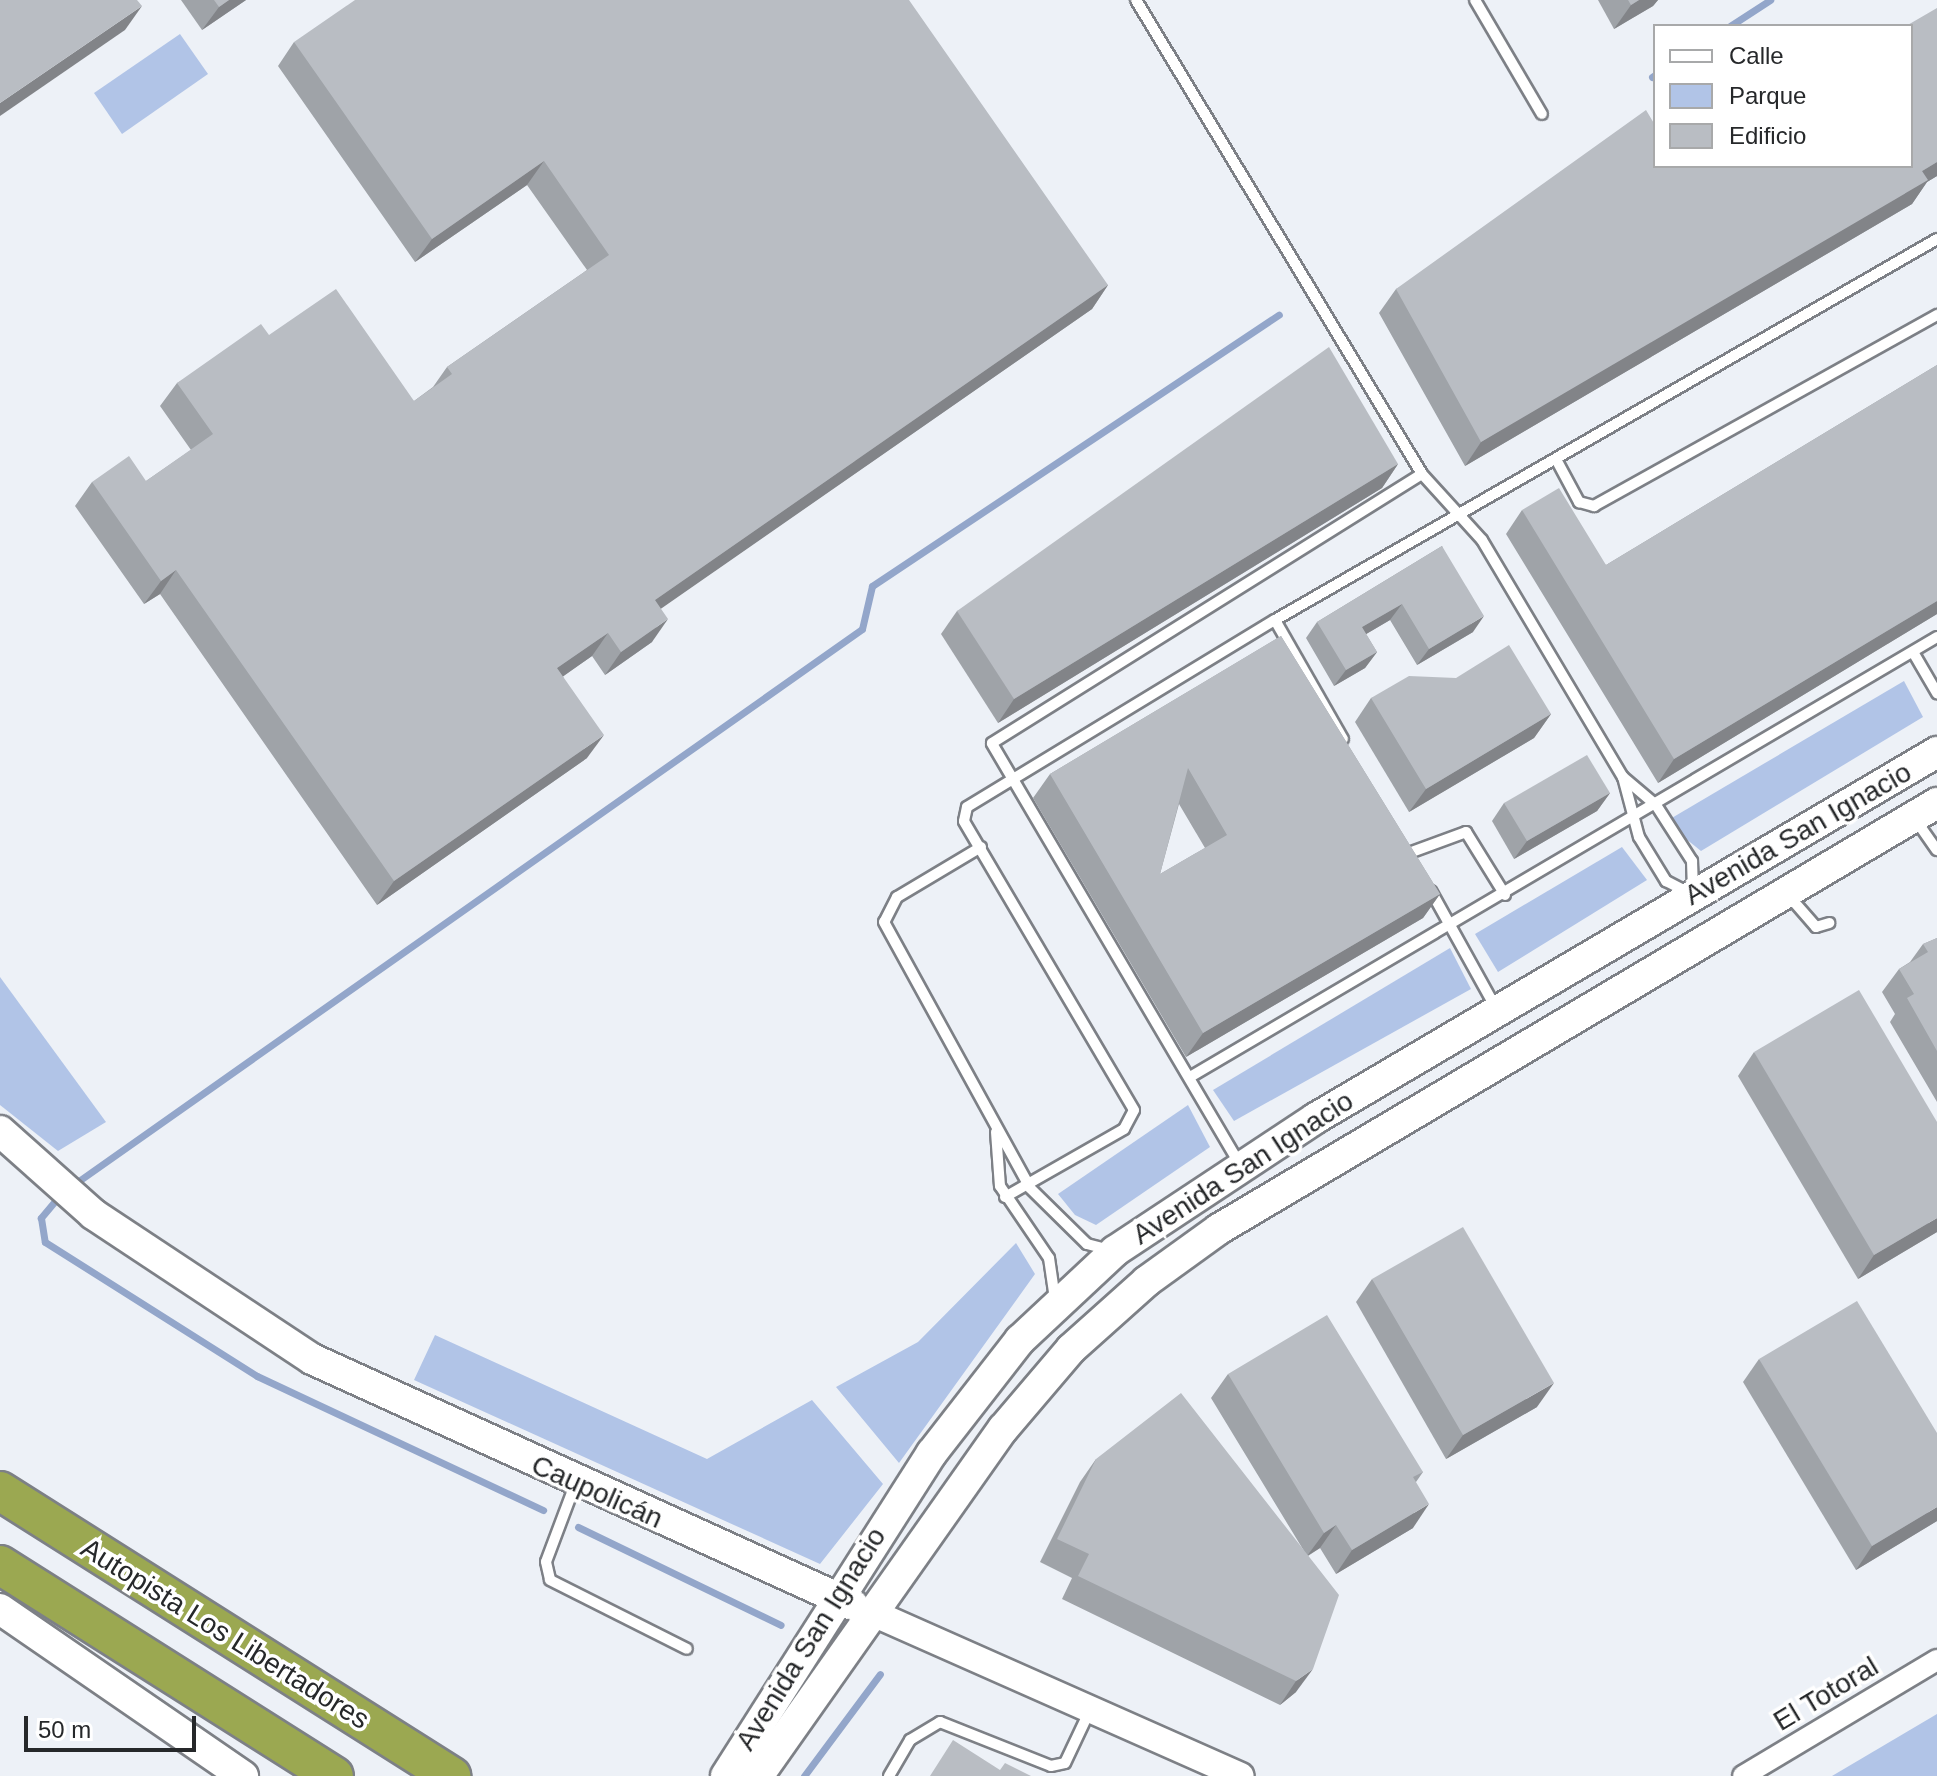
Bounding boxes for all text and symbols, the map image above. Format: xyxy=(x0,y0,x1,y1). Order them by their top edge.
legend xyxy=(1653,24,1913,168)
text: Calle xyxy=(1729,42,1784,69)
text: Parque xyxy=(1729,82,1806,109)
text: Edificio xyxy=(1729,122,1806,149)
street label: Avenida San Ignacio xyxy=(1679,755,1917,913)
street label: Avenida San Ignacio xyxy=(1126,1084,1360,1252)
street label: Caupolicán xyxy=(526,1448,668,1536)
street label: Avenida San Ignacio xyxy=(729,1521,893,1757)
street label: Autopista Los Libertadores xyxy=(75,1531,375,1737)
street label: El Totoral xyxy=(1767,1650,1885,1738)
scale bar xyxy=(28,1700,200,1750)
text: 50 m xyxy=(38,1716,91,1743)

